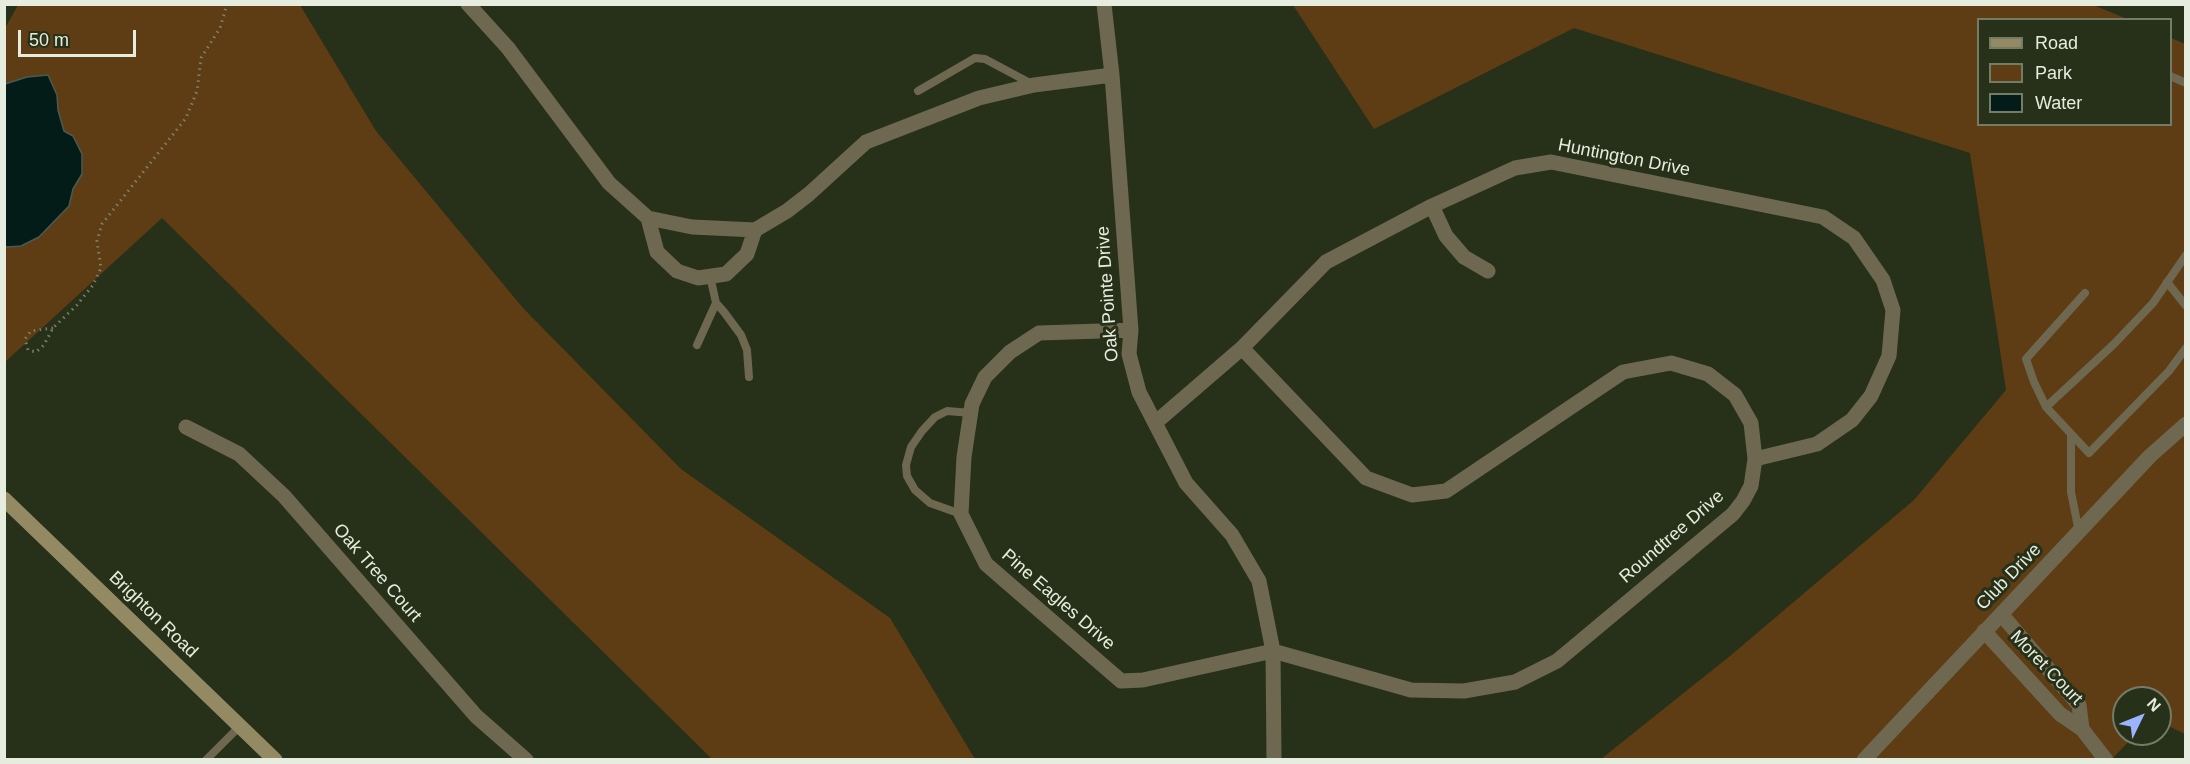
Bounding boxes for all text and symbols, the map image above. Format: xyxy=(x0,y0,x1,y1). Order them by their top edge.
scale bar xyxy=(21,18,140,56)
legend xyxy=(1977,18,2172,126)
text: 50 m xyxy=(29,30,69,50)
text: Road xyxy=(2035,33,2078,53)
text: Park xyxy=(2035,63,2072,83)
text: Water xyxy=(2035,93,2082,113)
street label: Huntington Drive xyxy=(1556,135,1692,181)
street label: Oak Pointe Drive xyxy=(1092,225,1124,363)
street label: Roundtree Drive xyxy=(1615,486,1729,588)
street label: Oak Tree Court xyxy=(328,519,426,627)
street label: Club Drive xyxy=(1972,539,2046,615)
street label: Pine Eagles Drive xyxy=(997,545,1119,655)
street label: Brighton Road xyxy=(104,567,202,663)
street label: Moret Court xyxy=(2005,626,2087,710)
north arrow xyxy=(2112,686,2172,746)
text: N xyxy=(2144,695,2164,715)

